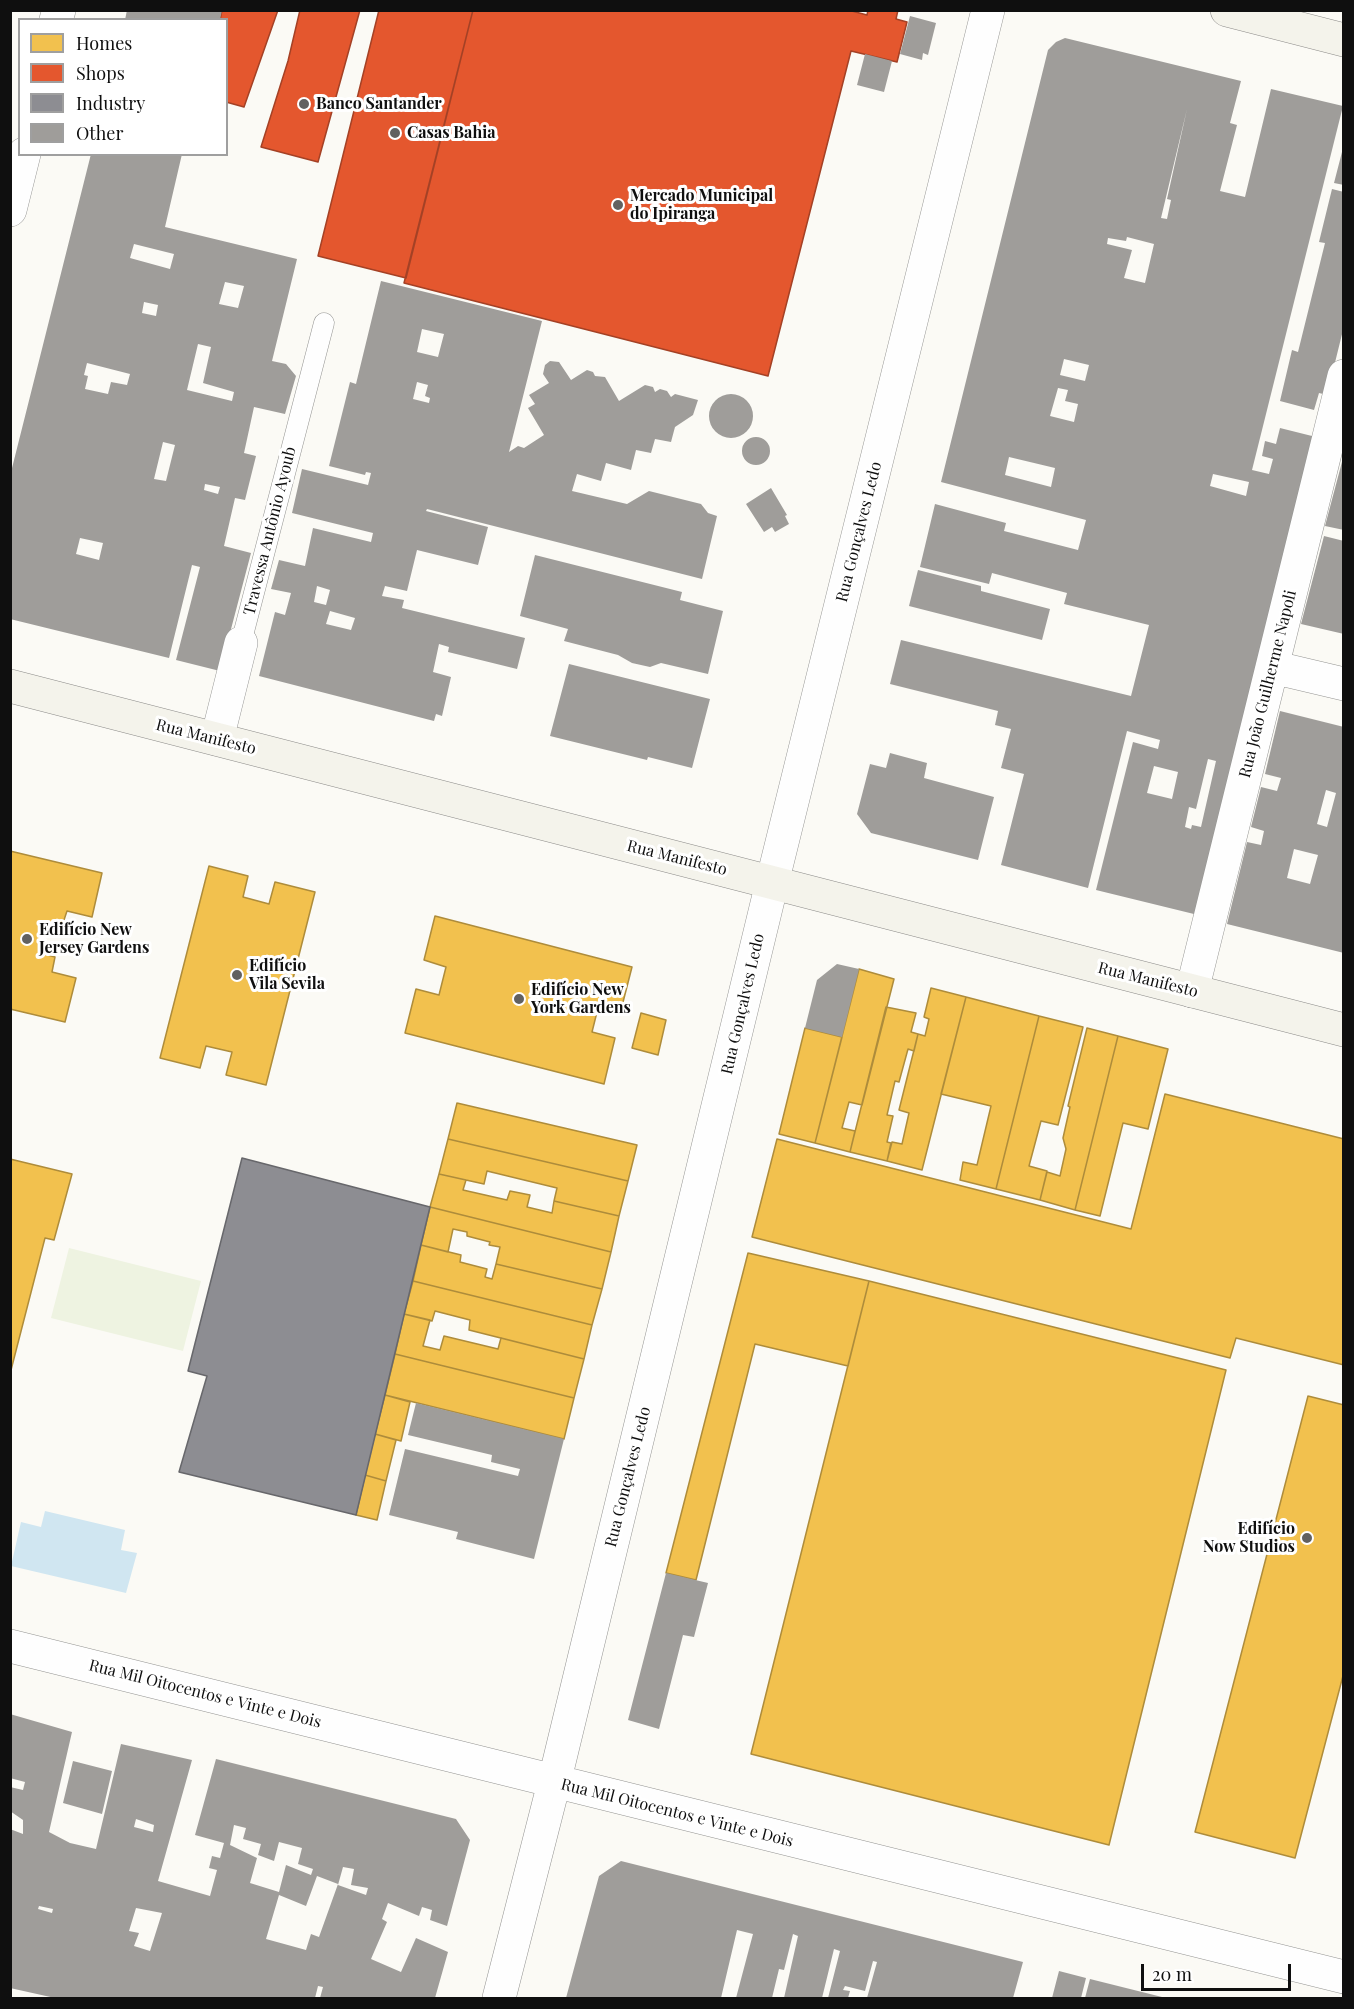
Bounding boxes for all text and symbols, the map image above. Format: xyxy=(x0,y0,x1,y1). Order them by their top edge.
legend xyxy=(18,18,228,156)
text: Homes xyxy=(76,31,132,55)
text: Shops xyxy=(76,61,125,85)
text: Industry xyxy=(76,91,145,115)
place label: Banco Santander xyxy=(316,94,442,114)
marker: Banco Santander xyxy=(297,97,311,111)
text: Other xyxy=(76,121,123,145)
place label: Casas Bahia xyxy=(407,123,495,143)
marker: Casas Bahia xyxy=(388,126,402,140)
place label: Mercado Municipal do Ipiranga xyxy=(630,186,773,224)
marker: Mercado Municipal do Ipiranga xyxy=(611,198,625,212)
street label: Travessa Antônio Ayoub xyxy=(240,445,300,617)
street label: Rua Gonçalves Ledo xyxy=(832,460,886,604)
street label: Rua João Guilherme Napoli xyxy=(1235,588,1301,780)
street label: Rua Manifesto xyxy=(154,715,258,759)
street label: Rua Manifesto xyxy=(625,836,729,880)
place label: Edifício New Jersey Gardens xyxy=(39,920,149,958)
marker: Edifício New Jersey Gardens xyxy=(20,932,34,946)
street label: Rua Gonçalves Ledo xyxy=(717,932,769,1076)
place label: Edifício Vila Sevila xyxy=(249,956,325,994)
street label: Rua Manifesto xyxy=(1096,958,1200,1002)
marker: Edifício Vila Sevila xyxy=(230,968,244,982)
place label: Edifício New York Gardens xyxy=(531,980,631,1018)
marker: Edifício New York Gardens xyxy=(512,992,526,1006)
street label: Rua Gonçalves Ledo xyxy=(601,1405,655,1549)
place label: Edifício Now Studios xyxy=(1203,1519,1295,1557)
marker: Edifício Now Studios xyxy=(1300,1531,1314,1545)
street label: Rua Mil Oitocentos e Vinte e Dois xyxy=(87,1656,323,1732)
street label: Rua Mil Oitocentos e Vinte e Dois xyxy=(559,1775,795,1851)
scale bar xyxy=(1144,1952,1294,1990)
text: 20 m xyxy=(1152,1962,1192,1986)

